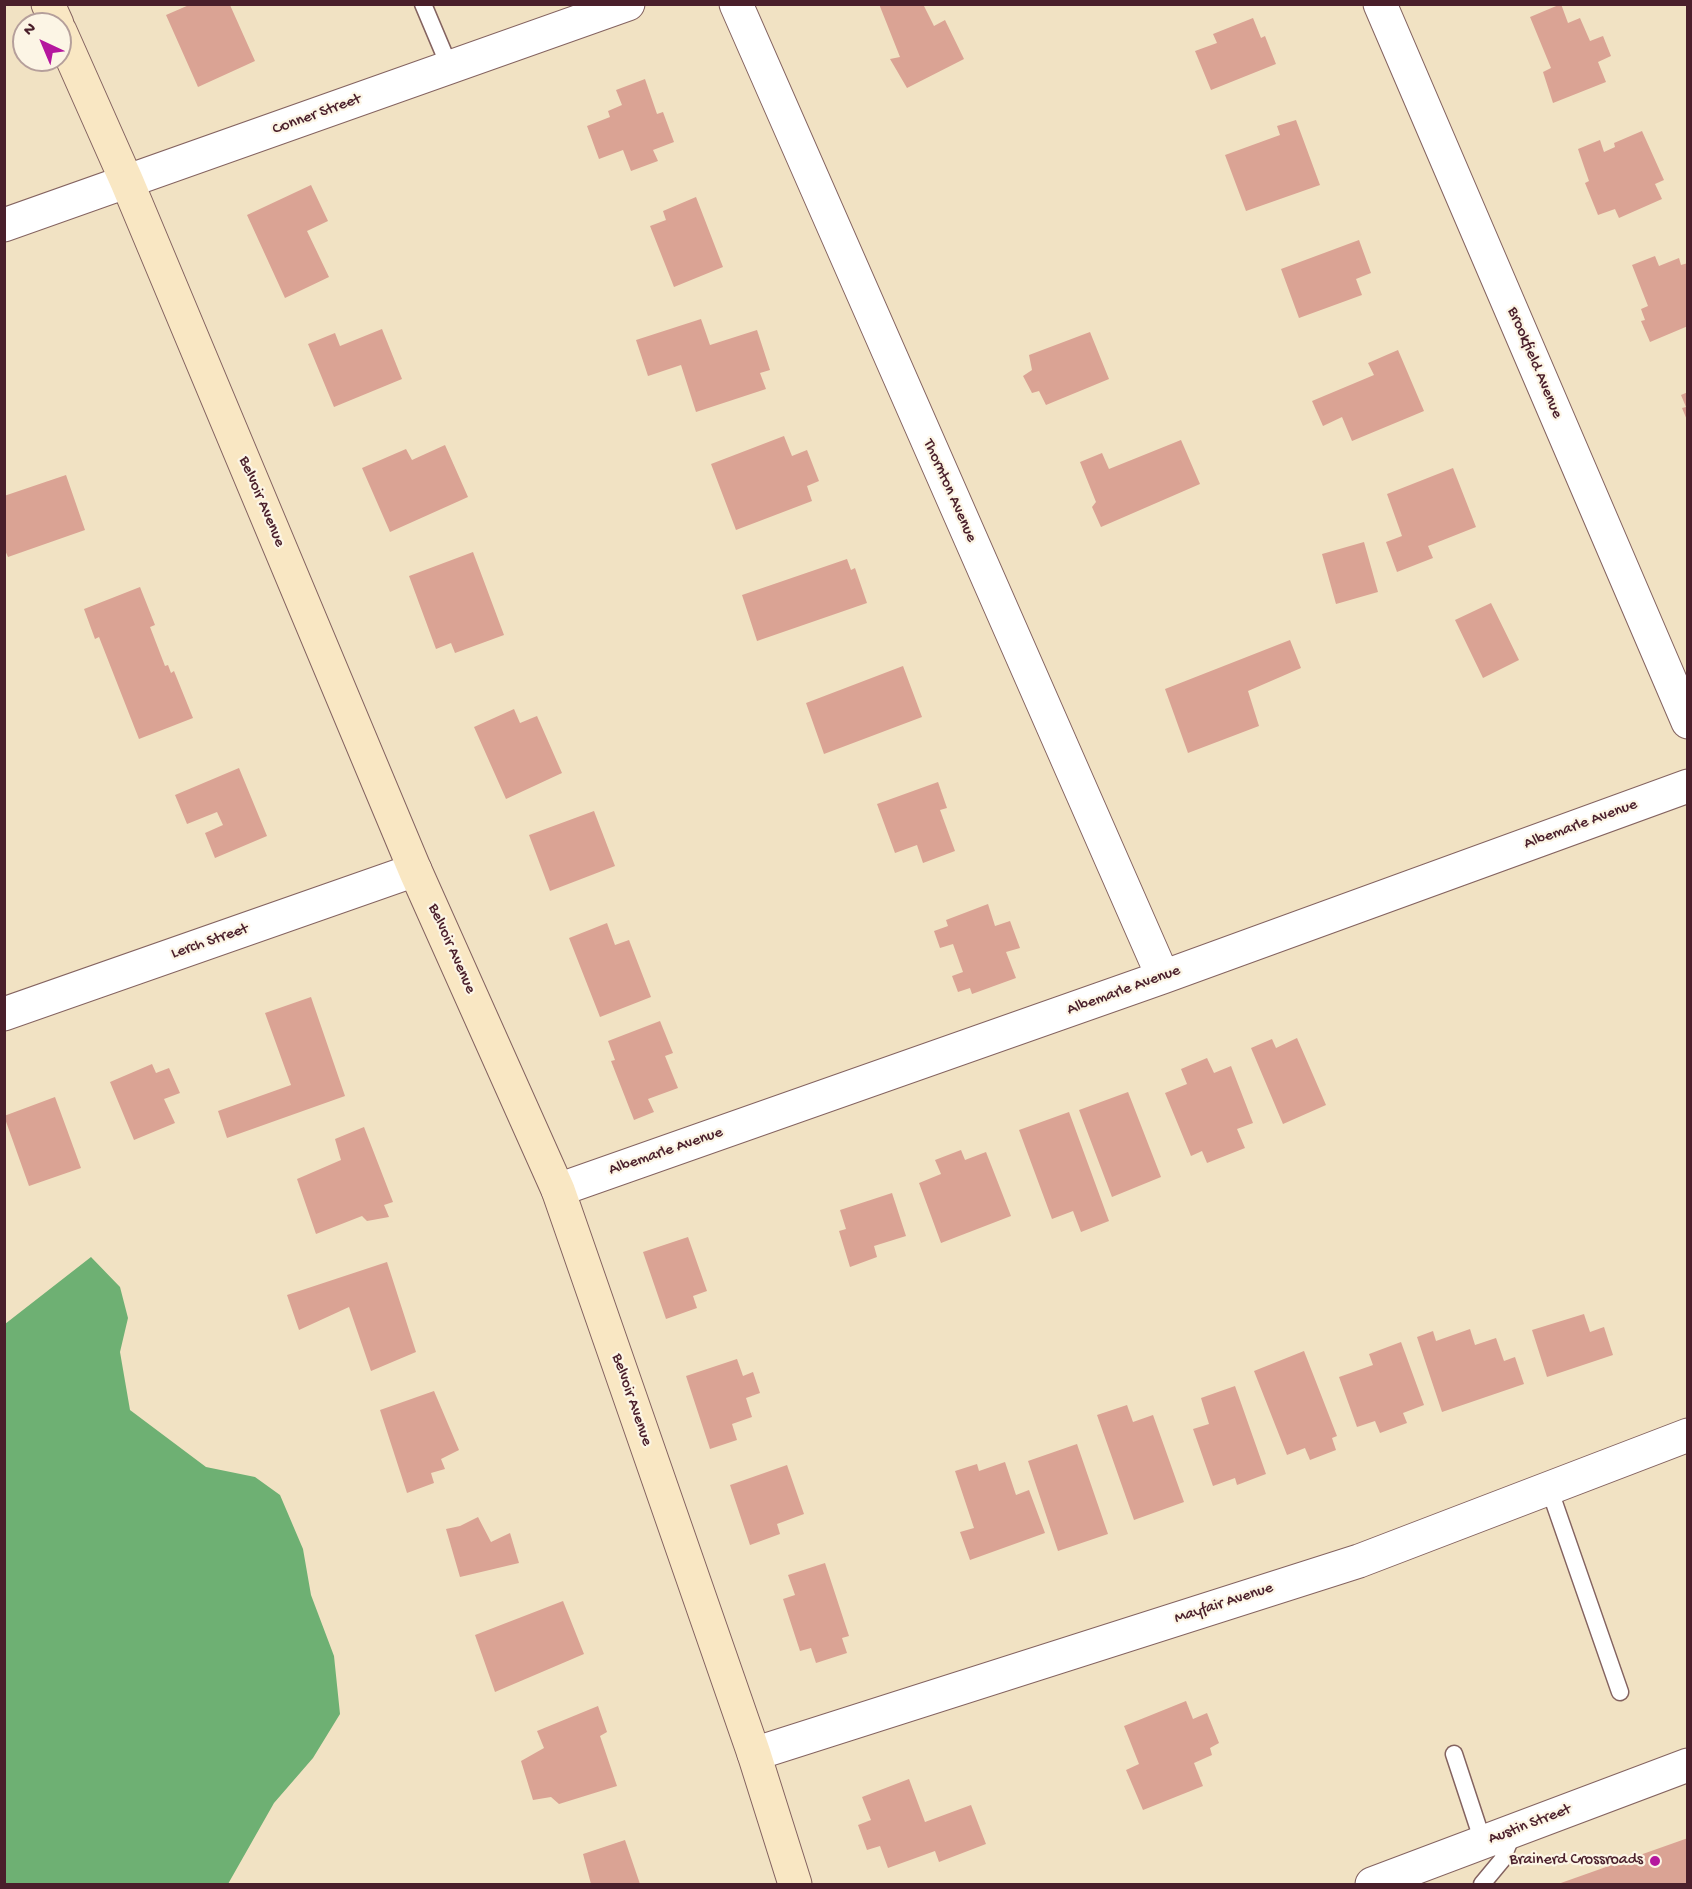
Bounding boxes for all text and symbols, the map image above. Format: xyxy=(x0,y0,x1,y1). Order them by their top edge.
north arrow xyxy=(12,12,72,72)
text: N xyxy=(20,20,41,41)
street label: Conner Street xyxy=(270,90,364,140)
street label: Brookfield Avenue xyxy=(1502,304,1566,422)
street label: Thornton Avenue xyxy=(918,437,980,545)
street label: Belvoir Avenue xyxy=(233,454,289,550)
street label: Albemarle Avenue xyxy=(1522,796,1640,854)
street label: Belvoir Avenue xyxy=(423,901,479,997)
street label: Lerch Street xyxy=(169,920,251,964)
street label: Albemarle Avenue xyxy=(1065,962,1183,1020)
street label: Albemarle Avenue xyxy=(606,1124,726,1180)
street label: Belvoir Avenue xyxy=(606,1351,656,1449)
street label: Mayfair Avenue xyxy=(1172,1579,1276,1629)
street label: Austin Street xyxy=(1486,1800,1574,1850)
place label: Brainerd Crossroads xyxy=(1510,1851,1643,1871)
marker: Brainerd Crossroads xyxy=(1648,1854,1662,1868)

